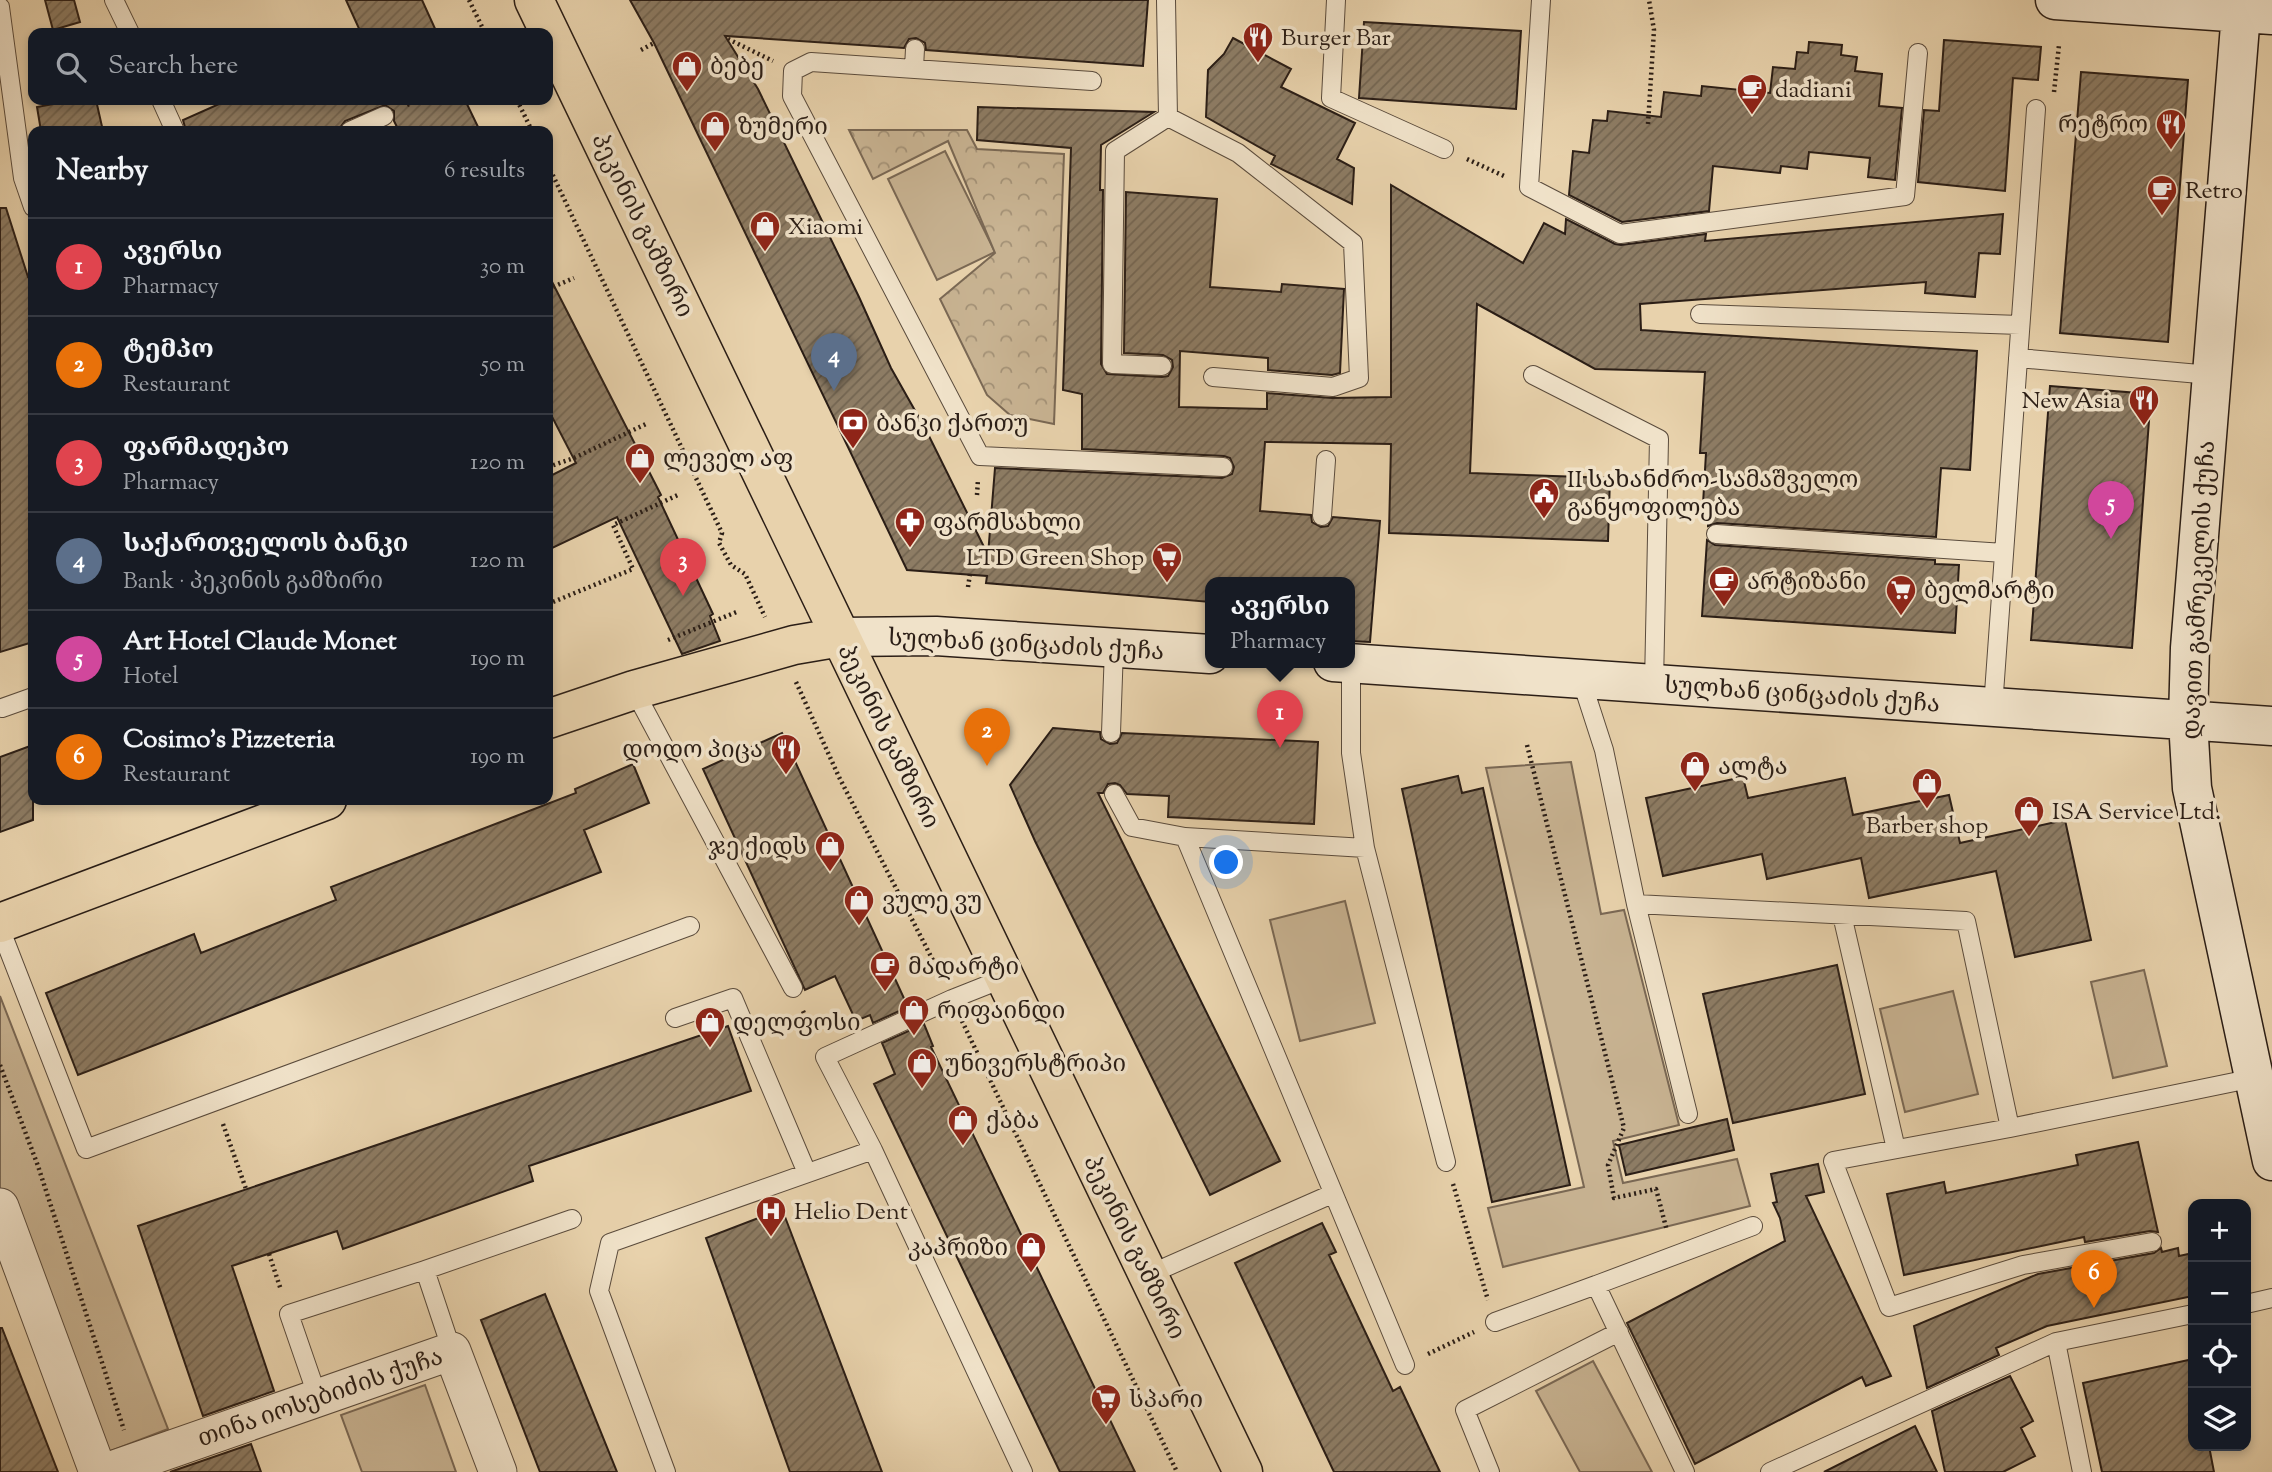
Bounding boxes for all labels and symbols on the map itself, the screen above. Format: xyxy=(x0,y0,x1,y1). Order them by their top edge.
restaurant icon: Burger Bar xyxy=(1241,20,1275,64)
place label: Burger Bar xyxy=(1281,22,1391,56)
shop icon: ბებე xyxy=(670,49,704,93)
place label: ბებე xyxy=(710,51,764,85)
cafe icon: dadiani xyxy=(1735,72,1769,116)
place label: dadiani xyxy=(1775,74,1852,108)
restaurant icon: რეტრო xyxy=(2154,107,2188,151)
shop icon: ზუმერი xyxy=(698,109,732,153)
place label: რეტრო xyxy=(2058,109,2148,143)
place label: ზუმერი xyxy=(738,111,828,145)
street label: პეკინის გამზირი xyxy=(582,128,701,324)
cafe icon: Retro xyxy=(2145,173,2179,217)
place label: Retro xyxy=(2185,175,2243,209)
shop icon: Xiaomi xyxy=(748,209,782,253)
place label: Xiaomi xyxy=(788,211,864,245)
pin: 4 xyxy=(811,333,857,391)
restaurant icon: New Asia xyxy=(2127,383,2161,427)
place label: New Asia xyxy=(2021,385,2121,419)
bank icon: ბანკი ქართუ xyxy=(836,406,870,450)
place label: ბანკი ქართუ xyxy=(876,408,1029,442)
street label: დავით გამრეკელის ქუჩა xyxy=(2175,440,2225,741)
shop icon: ლეველ აფ xyxy=(623,441,657,485)
place label: ლეველ აფ xyxy=(663,443,793,477)
place label: II სახანძრო-სამაშველო განყოფილება xyxy=(1567,464,1858,526)
public building icon: II სახანძრო-სამაშველო განყოფილება xyxy=(1527,476,1561,520)
pin: 5 xyxy=(2088,481,2134,539)
pharmacy icon: ფარმსახლი xyxy=(893,505,927,549)
place label: ფარმსახლი xyxy=(933,507,1081,541)
pin: 3 xyxy=(660,538,706,596)
supermarket icon: LTD Green Shop xyxy=(1150,540,1184,584)
place label: LTD Green Shop xyxy=(966,542,1144,576)
cafe icon: არტიზანი xyxy=(1707,564,1741,608)
place label: არტიზანი xyxy=(1747,566,1866,600)
supermarket icon: ბელმარტი xyxy=(1884,573,1918,617)
place label: ბელმარტი xyxy=(1924,575,2055,609)
street label: სულხან ცინცაძის ქუჩა xyxy=(887,622,1165,670)
street label: პეკინის გამზირი xyxy=(828,639,947,835)
street label: სულხან ცინცაძის ქუჩა xyxy=(1663,669,1941,723)
pin: 1 xyxy=(1257,690,1303,748)
pin: 2 xyxy=(964,708,1010,766)
restaurant icon: დოდო პიცა xyxy=(769,732,803,776)
place label: დოდო პიცა xyxy=(622,734,763,768)
shop icon: ალტა xyxy=(1678,749,1712,793)
place label: ალტა xyxy=(1718,751,1788,785)
shop icon: Barber shop xyxy=(1910,766,1944,810)
shop icon: ISA Service Ltd. xyxy=(2012,794,2046,838)
place label: ISA Service Ltd. xyxy=(2052,796,2221,830)
place label: Barber shop xyxy=(1866,810,1988,844)
shop icon: ჯე ქიდს xyxy=(813,829,847,873)
place label: ჯე ქიდს xyxy=(708,831,807,865)
your location xyxy=(1209,845,1243,879)
shop icon: ვულე ვუ xyxy=(842,883,876,927)
place label: ვულე ვუ xyxy=(882,885,983,919)
cafe icon: მადარტი xyxy=(868,949,902,993)
place label: მადარტი xyxy=(908,951,1019,985)
shop icon: რიფაინდი xyxy=(897,993,931,1037)
place label: რიფაინდი xyxy=(937,995,1065,1029)
shop icon: დელფოსი xyxy=(693,1005,727,1049)
place label: დელფოსი xyxy=(733,1007,861,1041)
shop icon: უნივერსტრიპი xyxy=(905,1046,939,1090)
place label: უნივერსტრიპი xyxy=(945,1048,1126,1082)
shop icon: ქაბა xyxy=(946,1103,980,1147)
place label: ქაბა xyxy=(986,1105,1040,1139)
street label: პეკინის გამზირი xyxy=(1074,1150,1193,1346)
hospital icon: Helio Dent xyxy=(754,1194,788,1238)
place label: Helio Dent xyxy=(794,1196,908,1230)
shop icon: კაპრიზი xyxy=(1014,1230,1048,1274)
place label: კაპრიზი xyxy=(908,1232,1008,1266)
pin: 6 xyxy=(2071,1250,2117,1308)
street label: თინა იოსებიძის ქუჩა xyxy=(193,1341,448,1457)
supermarket icon: სპარი xyxy=(1089,1382,1123,1426)
place label: სპარი xyxy=(1129,1384,1203,1418)

